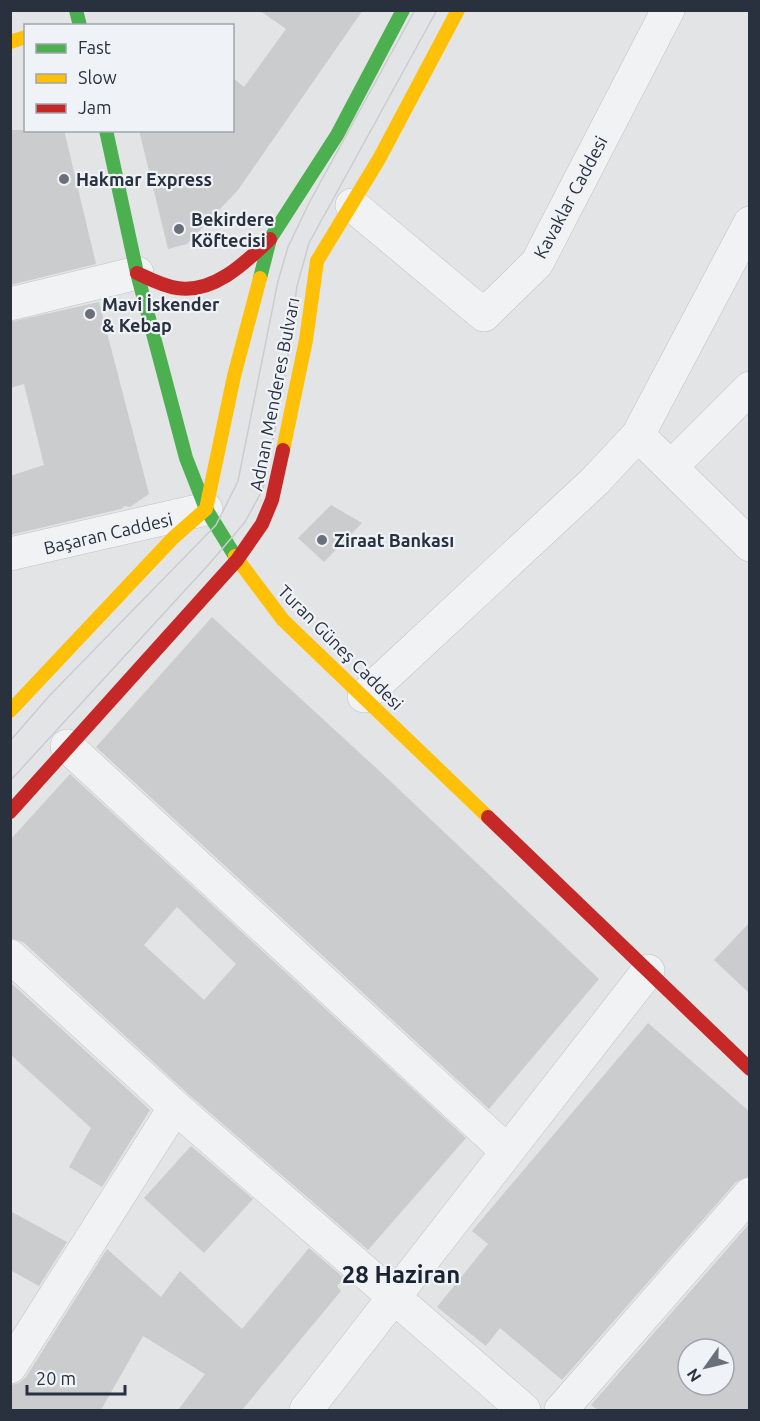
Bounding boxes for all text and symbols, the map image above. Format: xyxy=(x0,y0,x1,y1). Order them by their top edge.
legend xyxy=(24,24,234,132)
text: Fast xyxy=(78,37,111,57)
text: Slow xyxy=(78,67,117,87)
text: Jam xyxy=(78,97,112,117)
street label: Kavaklar Caddesi xyxy=(529,132,611,262)
place label: Hakmar Express xyxy=(76,169,212,189)
marker: Hakmar Express xyxy=(57,172,71,186)
place label: Bekirdere Köftecisi xyxy=(191,209,274,250)
marker: Bekirdere Köftecisi xyxy=(172,222,186,236)
place label: Mavi İskender & Kebap xyxy=(102,294,220,335)
street label: Adnan Menderes Bulvarı xyxy=(245,296,303,492)
marker: Mavi İskender & Kebap xyxy=(83,307,97,321)
street label: Başaran Caddesi xyxy=(42,508,174,558)
place label: Ziraat Bankası xyxy=(334,530,454,550)
marker: Ziraat Bankası xyxy=(315,533,329,547)
street label: Turan Güneş Caddesi xyxy=(274,580,408,714)
district label: 28 Haziran xyxy=(342,1261,460,1288)
north arrow xyxy=(676,1337,736,1397)
scale bar xyxy=(27,1358,124,1396)
text: N xyxy=(683,1365,704,1385)
text: 20 m xyxy=(36,1368,76,1388)

